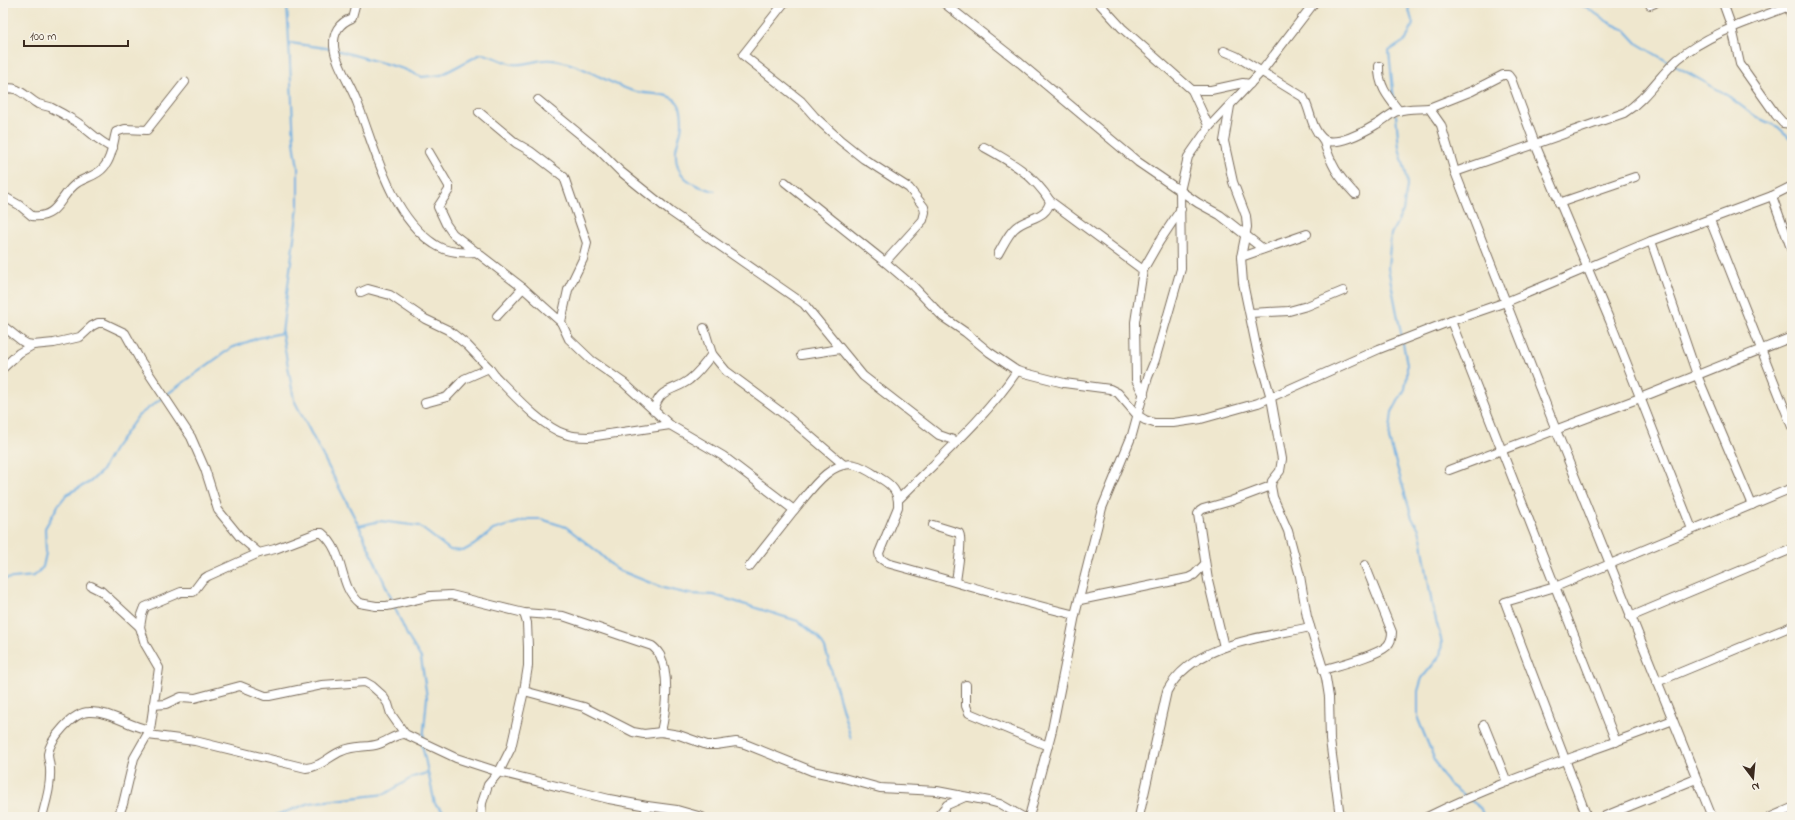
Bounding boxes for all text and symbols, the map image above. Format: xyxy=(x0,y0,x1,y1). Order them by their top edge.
scale bar xyxy=(24,22,128,48)
text: 100 m xyxy=(30,28,57,46)
north arrow xyxy=(1733,758,1773,798)
text: N xyxy=(1750,778,1761,795)

